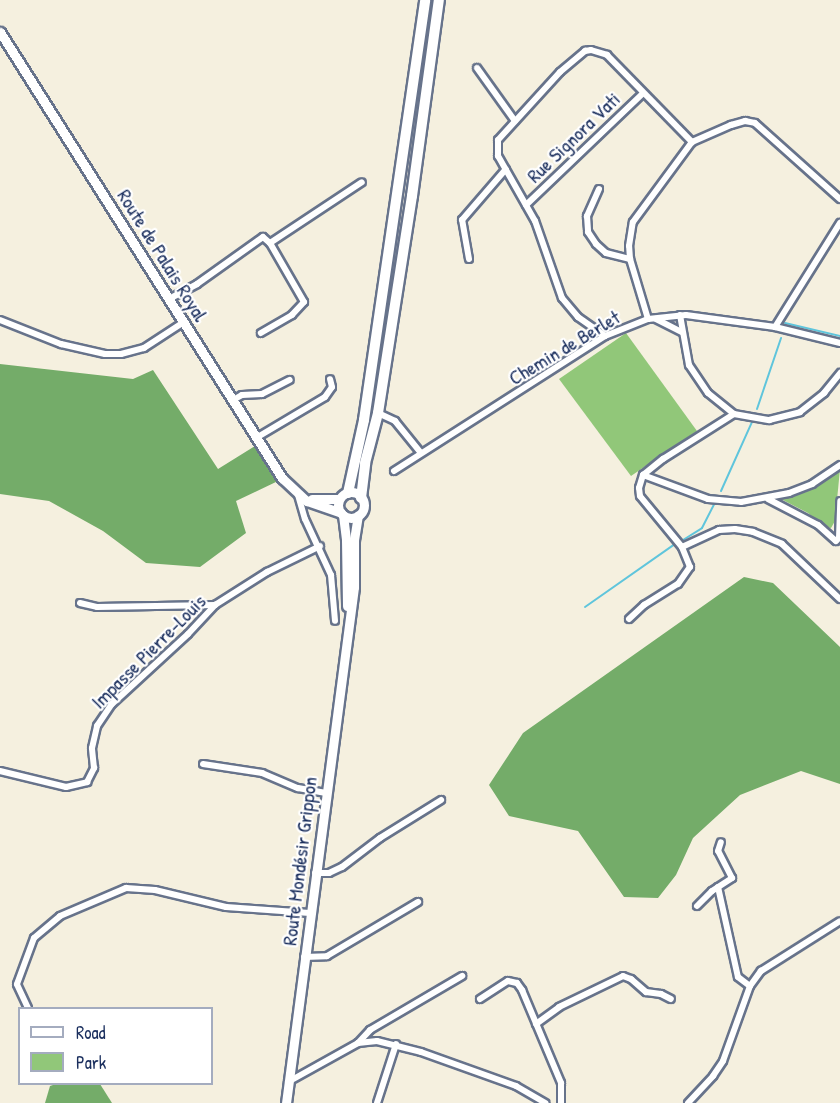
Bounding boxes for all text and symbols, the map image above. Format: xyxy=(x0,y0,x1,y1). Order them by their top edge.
street label: Rue Signora Vati xyxy=(522,87,624,187)
street label: Route de Palais Royal xyxy=(113,185,213,325)
street label: Chemin de Berlet xyxy=(504,304,624,390)
street label: Impasse Pierre-Louis xyxy=(86,589,210,713)
street label: Route Mondésir Grippon xyxy=(277,775,321,947)
legend xyxy=(18,1007,213,1085)
text: Road xyxy=(76,1020,106,1045)
text: Park xyxy=(76,1050,106,1075)

